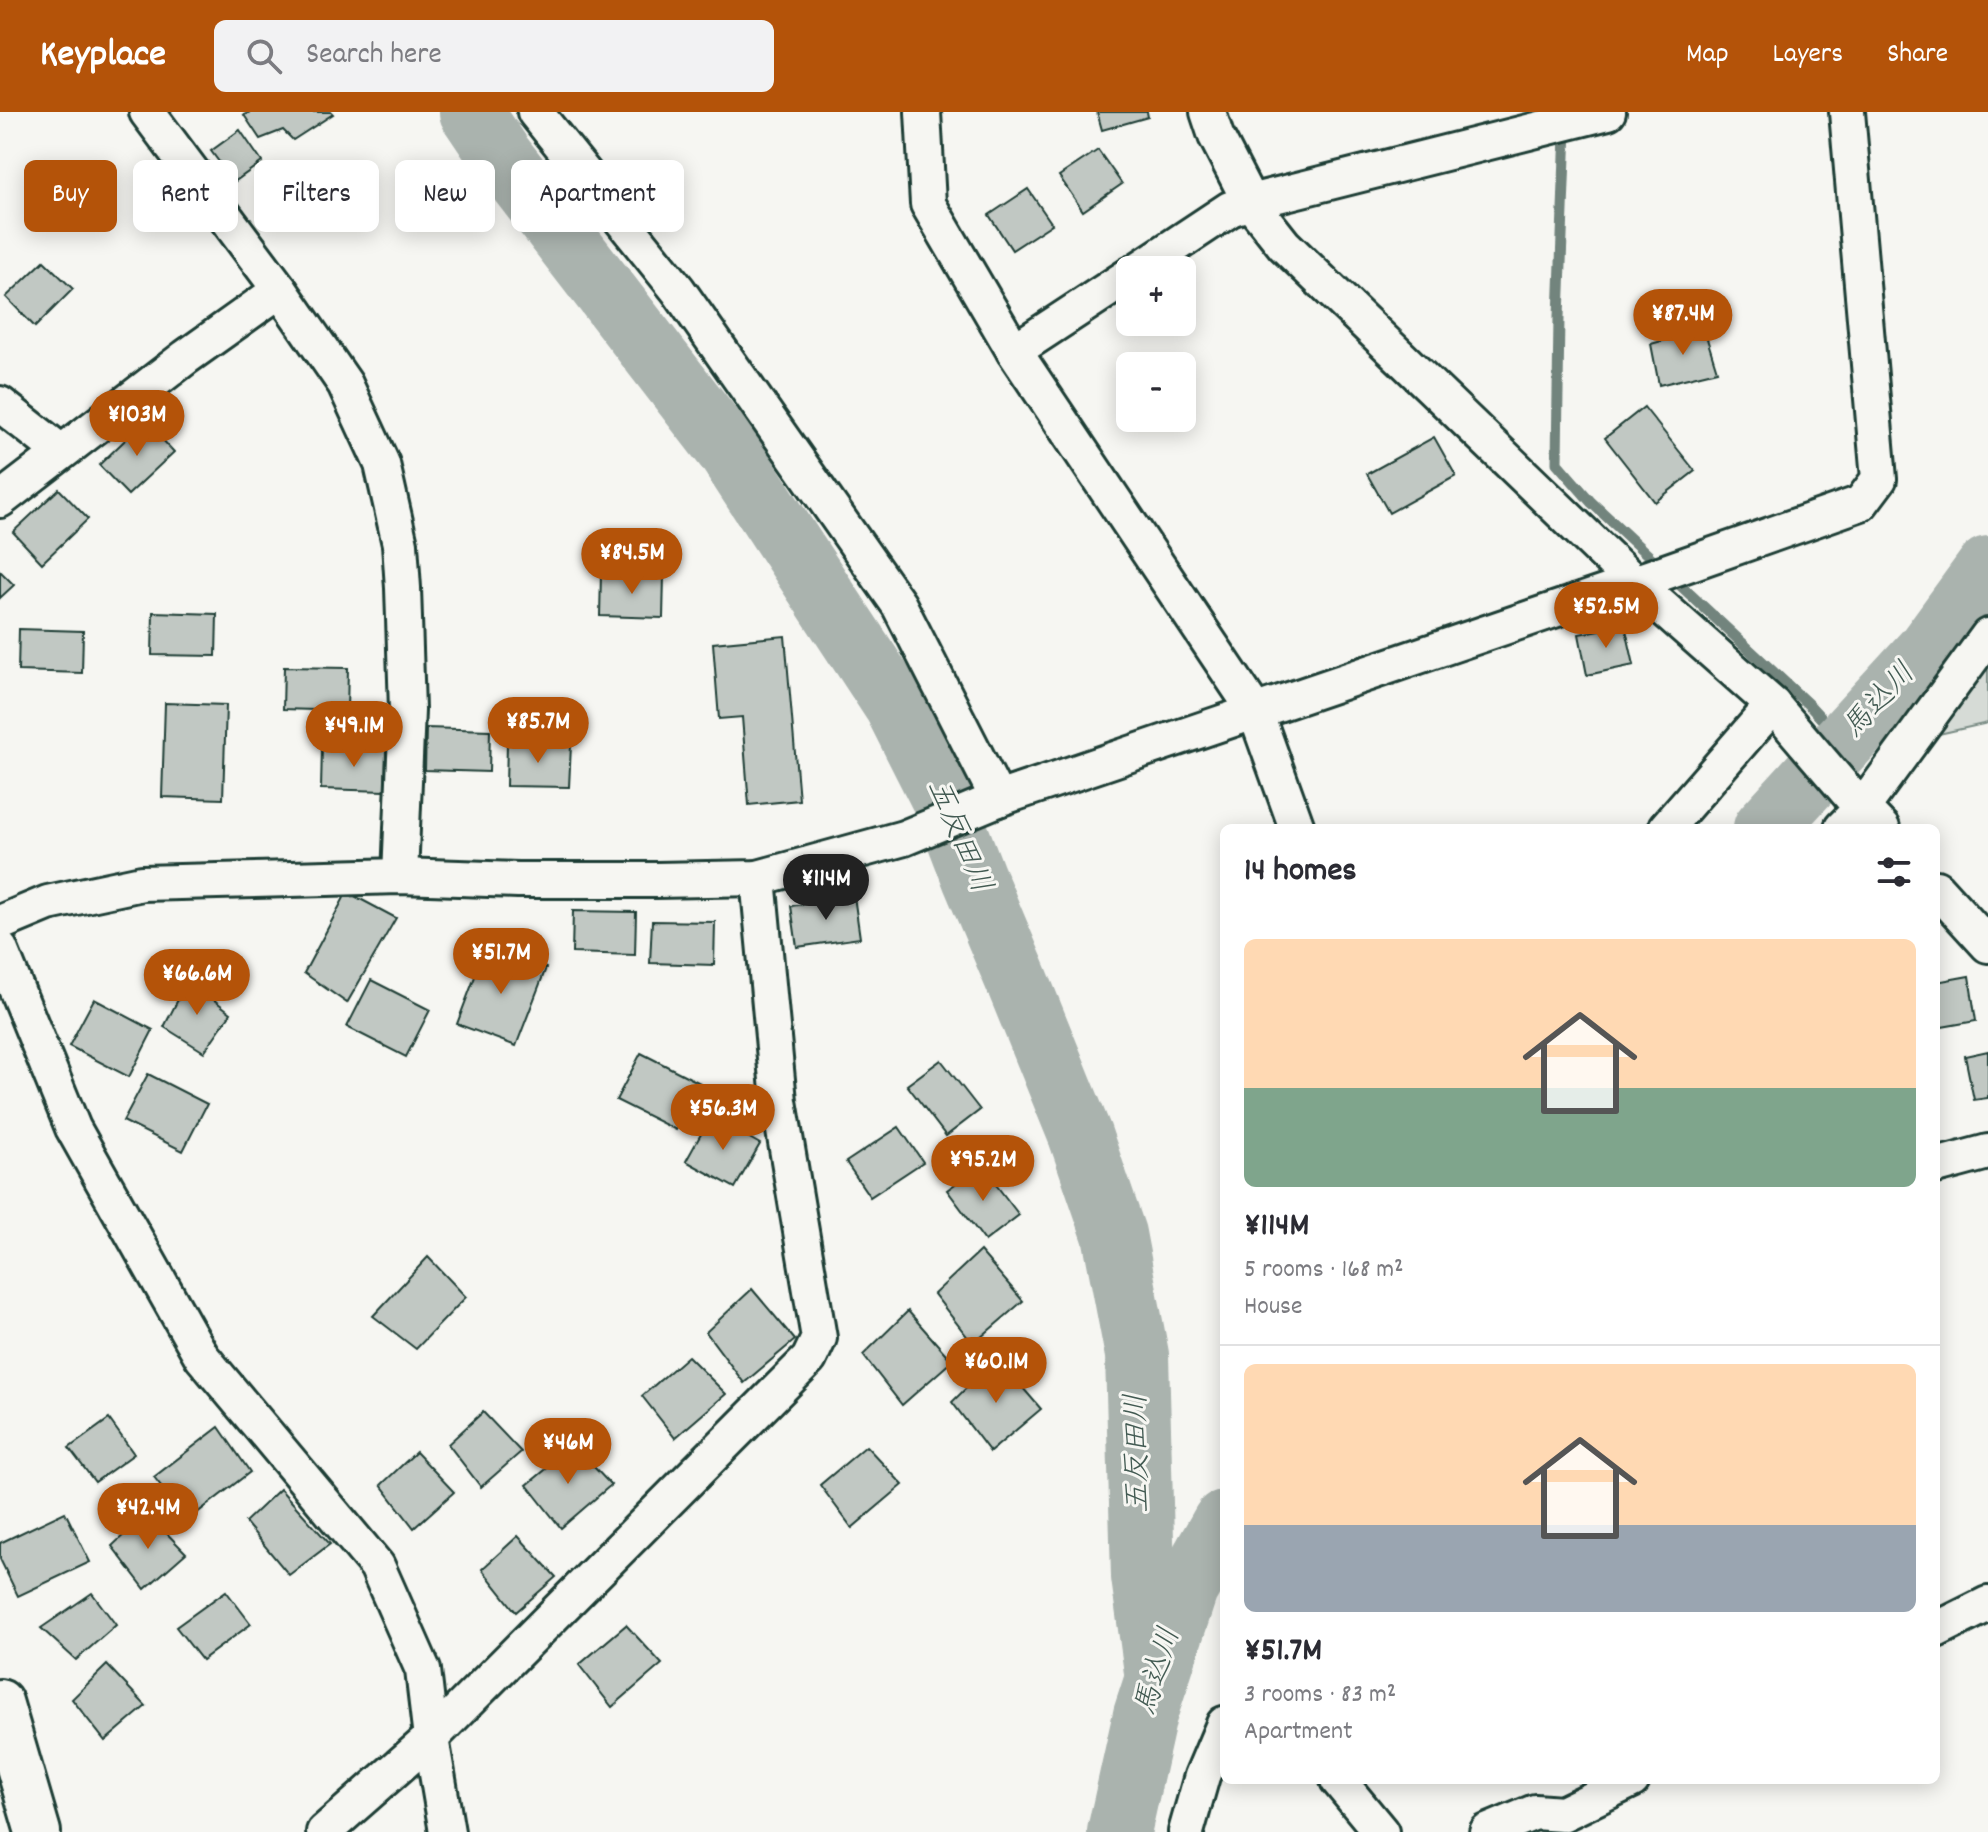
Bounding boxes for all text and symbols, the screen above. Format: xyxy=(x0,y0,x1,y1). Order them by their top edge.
search box xyxy=(214,20,774,92)
text: Keyplace xyxy=(40,29,166,84)
icon: search xyxy=(242,34,286,78)
text: Search here xyxy=(306,35,442,78)
text: Map xyxy=(1686,36,1729,76)
text: Layers xyxy=(1773,36,1843,76)
text: Share xyxy=(1887,36,1948,76)
chip: Buy xyxy=(24,160,117,232)
chip: Rent xyxy=(133,160,238,232)
chip: Filters xyxy=(254,160,379,232)
chip: New xyxy=(395,160,495,232)
chip: Apartment xyxy=(511,160,684,232)
map controls xyxy=(1116,256,1196,432)
button: + xyxy=(1116,256,1196,336)
pin: ¥87.4M xyxy=(1618,289,1748,357)
text: ¥87.4M xyxy=(1651,296,1715,333)
button: − xyxy=(1116,352,1196,432)
pin: ¥103M xyxy=(81,390,193,458)
text: ¥103M xyxy=(107,397,167,434)
pin: ¥84.5M xyxy=(567,528,697,596)
text: ¥84.5M xyxy=(599,535,665,572)
pin: ¥52.5M xyxy=(1541,582,1671,650)
text: ¥52.5M xyxy=(1572,589,1640,626)
water label: 馬込川 xyxy=(1835,654,1927,750)
pin: ¥85.7M xyxy=(473,697,603,765)
pin: ¥49.1M xyxy=(289,701,419,769)
text: ¥85.7M xyxy=(506,704,570,741)
text: ¥49.1M xyxy=(324,708,384,745)
water label: 五反田川 xyxy=(914,773,1000,901)
text: 14 homes xyxy=(1244,848,1357,897)
icon: filters xyxy=(1872,850,1916,894)
pin: ¥114M xyxy=(770,854,882,922)
text: ¥114M xyxy=(801,861,851,898)
pin: ¥51.7M xyxy=(436,928,566,996)
text: ¥51.7M xyxy=(471,935,531,972)
pin: ¥66.6M xyxy=(132,949,262,1017)
text: ¥66.6M xyxy=(162,956,232,993)
icon: home xyxy=(1508,991,1652,1135)
pin: ¥56.3M xyxy=(658,1084,788,1152)
text: ¥56.3M xyxy=(689,1091,757,1128)
pin: ¥95.2M xyxy=(918,1135,1048,1203)
text: ¥95.2M xyxy=(949,1142,1017,1179)
text: ¥114M xyxy=(1244,1203,1309,1252)
text: 5 rooms · 168 m² xyxy=(1244,1252,1404,1289)
text: House xyxy=(1244,1289,1302,1326)
pin: ¥60.1M xyxy=(931,1337,1061,1405)
text: ¥60.1M xyxy=(964,1344,1028,1381)
water label: 五反田川 xyxy=(1117,1393,1163,1513)
icon: home xyxy=(1508,1416,1652,1560)
pin: ¥46M xyxy=(521,1418,615,1486)
text: ¥46M xyxy=(542,1425,594,1462)
pin: ¥42.4M xyxy=(83,1483,213,1551)
text: ¥42.4M xyxy=(115,1490,181,1527)
water label: 馬込川 xyxy=(1126,1623,1194,1721)
text: ¥51.7M xyxy=(1244,1628,1322,1677)
text: 3 rooms · 83 m² xyxy=(1244,1677,1396,1714)
text: Apartment xyxy=(1244,1714,1353,1751)

